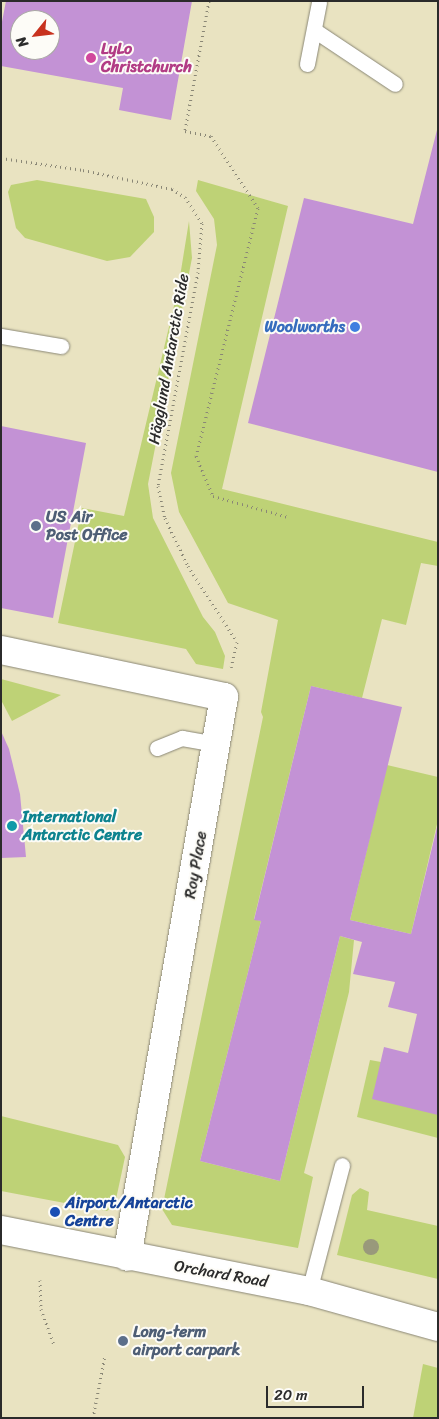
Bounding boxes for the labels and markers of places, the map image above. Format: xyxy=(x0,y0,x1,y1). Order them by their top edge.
place label: LyLo Christchurch xyxy=(101,39,192,77)
marker: LyLo Christchurch xyxy=(85,52,97,64)
place label: Woolworths xyxy=(264,317,345,337)
marker: Woolworths xyxy=(349,321,361,333)
place label: US Air Post Office xyxy=(46,507,128,545)
marker: US Air Post Office xyxy=(30,520,42,532)
place label: International Antarctic Centre xyxy=(22,807,143,845)
marker: International Antarctic Centre xyxy=(6,820,18,832)
place label: Airport/Antarctic Centre xyxy=(65,1193,193,1231)
marker: Airport/Antarctic Centre xyxy=(49,1206,61,1218)
place label: Long-term airport carpark xyxy=(133,1322,240,1360)
marker: Long-term airport carpark xyxy=(117,1335,129,1347)

